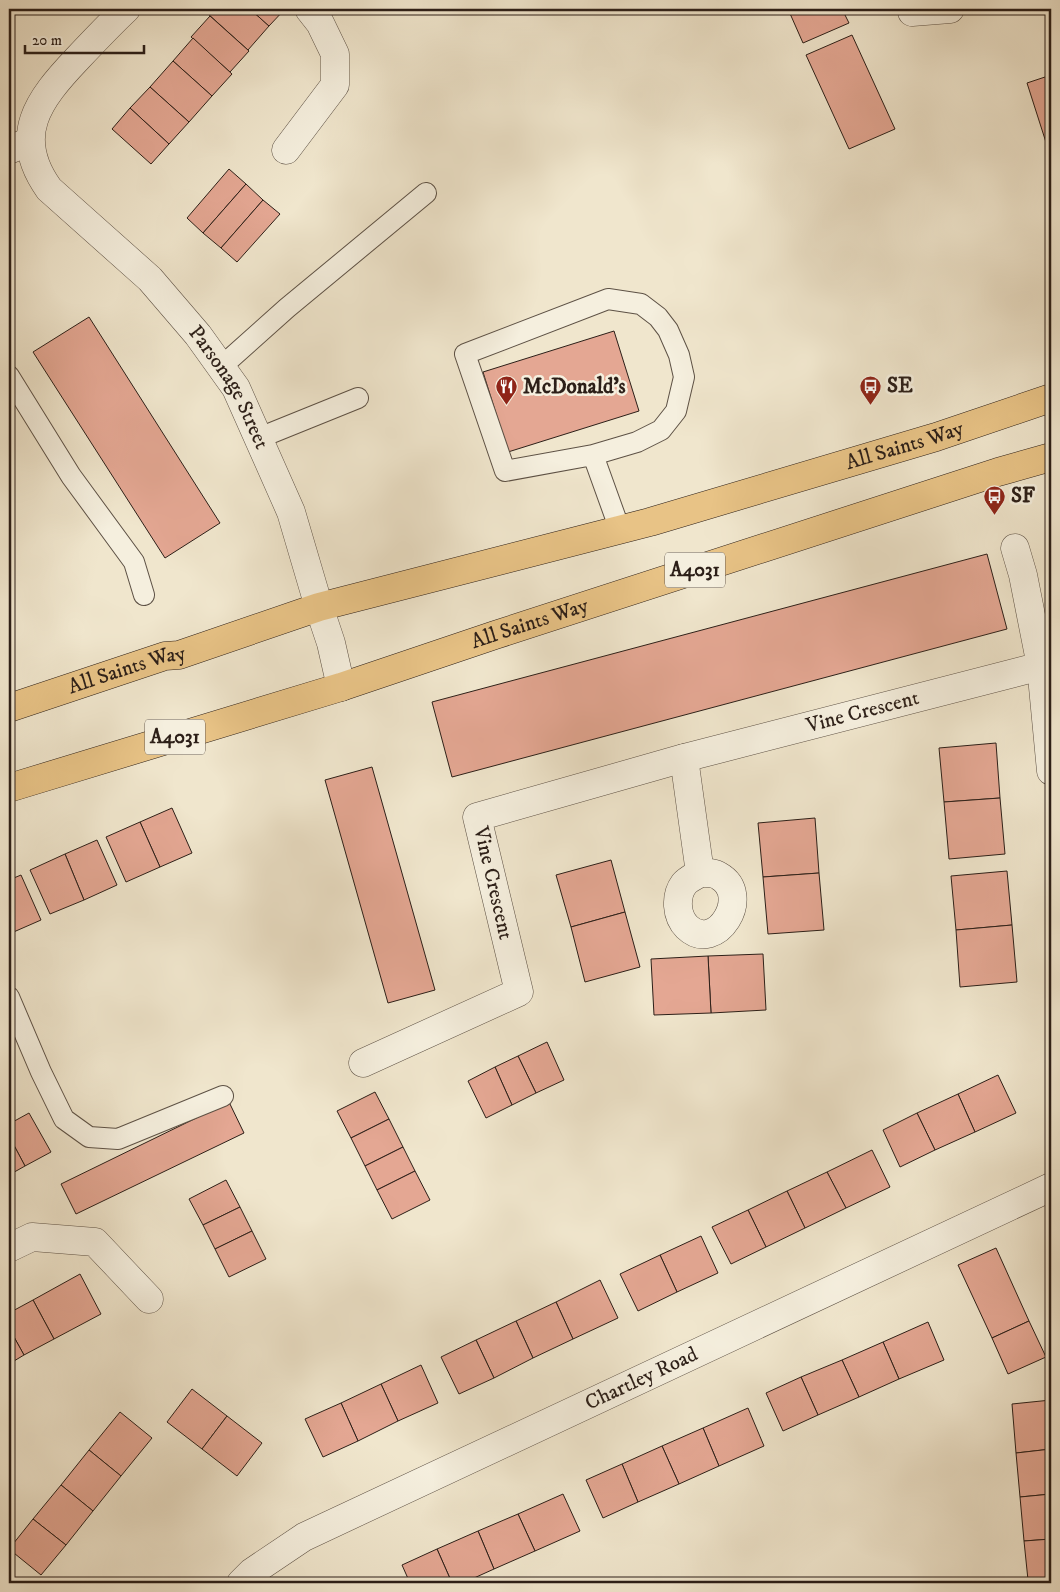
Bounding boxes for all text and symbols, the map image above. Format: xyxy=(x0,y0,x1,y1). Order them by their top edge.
scale bar xyxy=(25,22,144,54)
text: 20 m xyxy=(32,31,62,50)
street label: Parsonage Street xyxy=(183,320,275,454)
place label: SE xyxy=(887,373,913,399)
place label: McDonald's xyxy=(523,374,626,400)
bus stop icon: SE xyxy=(859,374,883,405)
restaurant icon: McDonald's xyxy=(495,375,519,406)
street label: All Saints Way xyxy=(843,415,968,476)
place label: SF xyxy=(1011,483,1035,509)
bus stop icon: SF xyxy=(983,484,1007,515)
road number: A4031 xyxy=(665,552,725,588)
street label: All Saints Way xyxy=(468,592,593,655)
street label: All Saints Way xyxy=(65,640,190,700)
street label: Vine Crescent xyxy=(802,685,922,739)
road number: A4031 xyxy=(145,720,205,754)
street label: Vine Crescent xyxy=(467,823,519,942)
street label: Chartley Road xyxy=(581,1341,702,1416)

